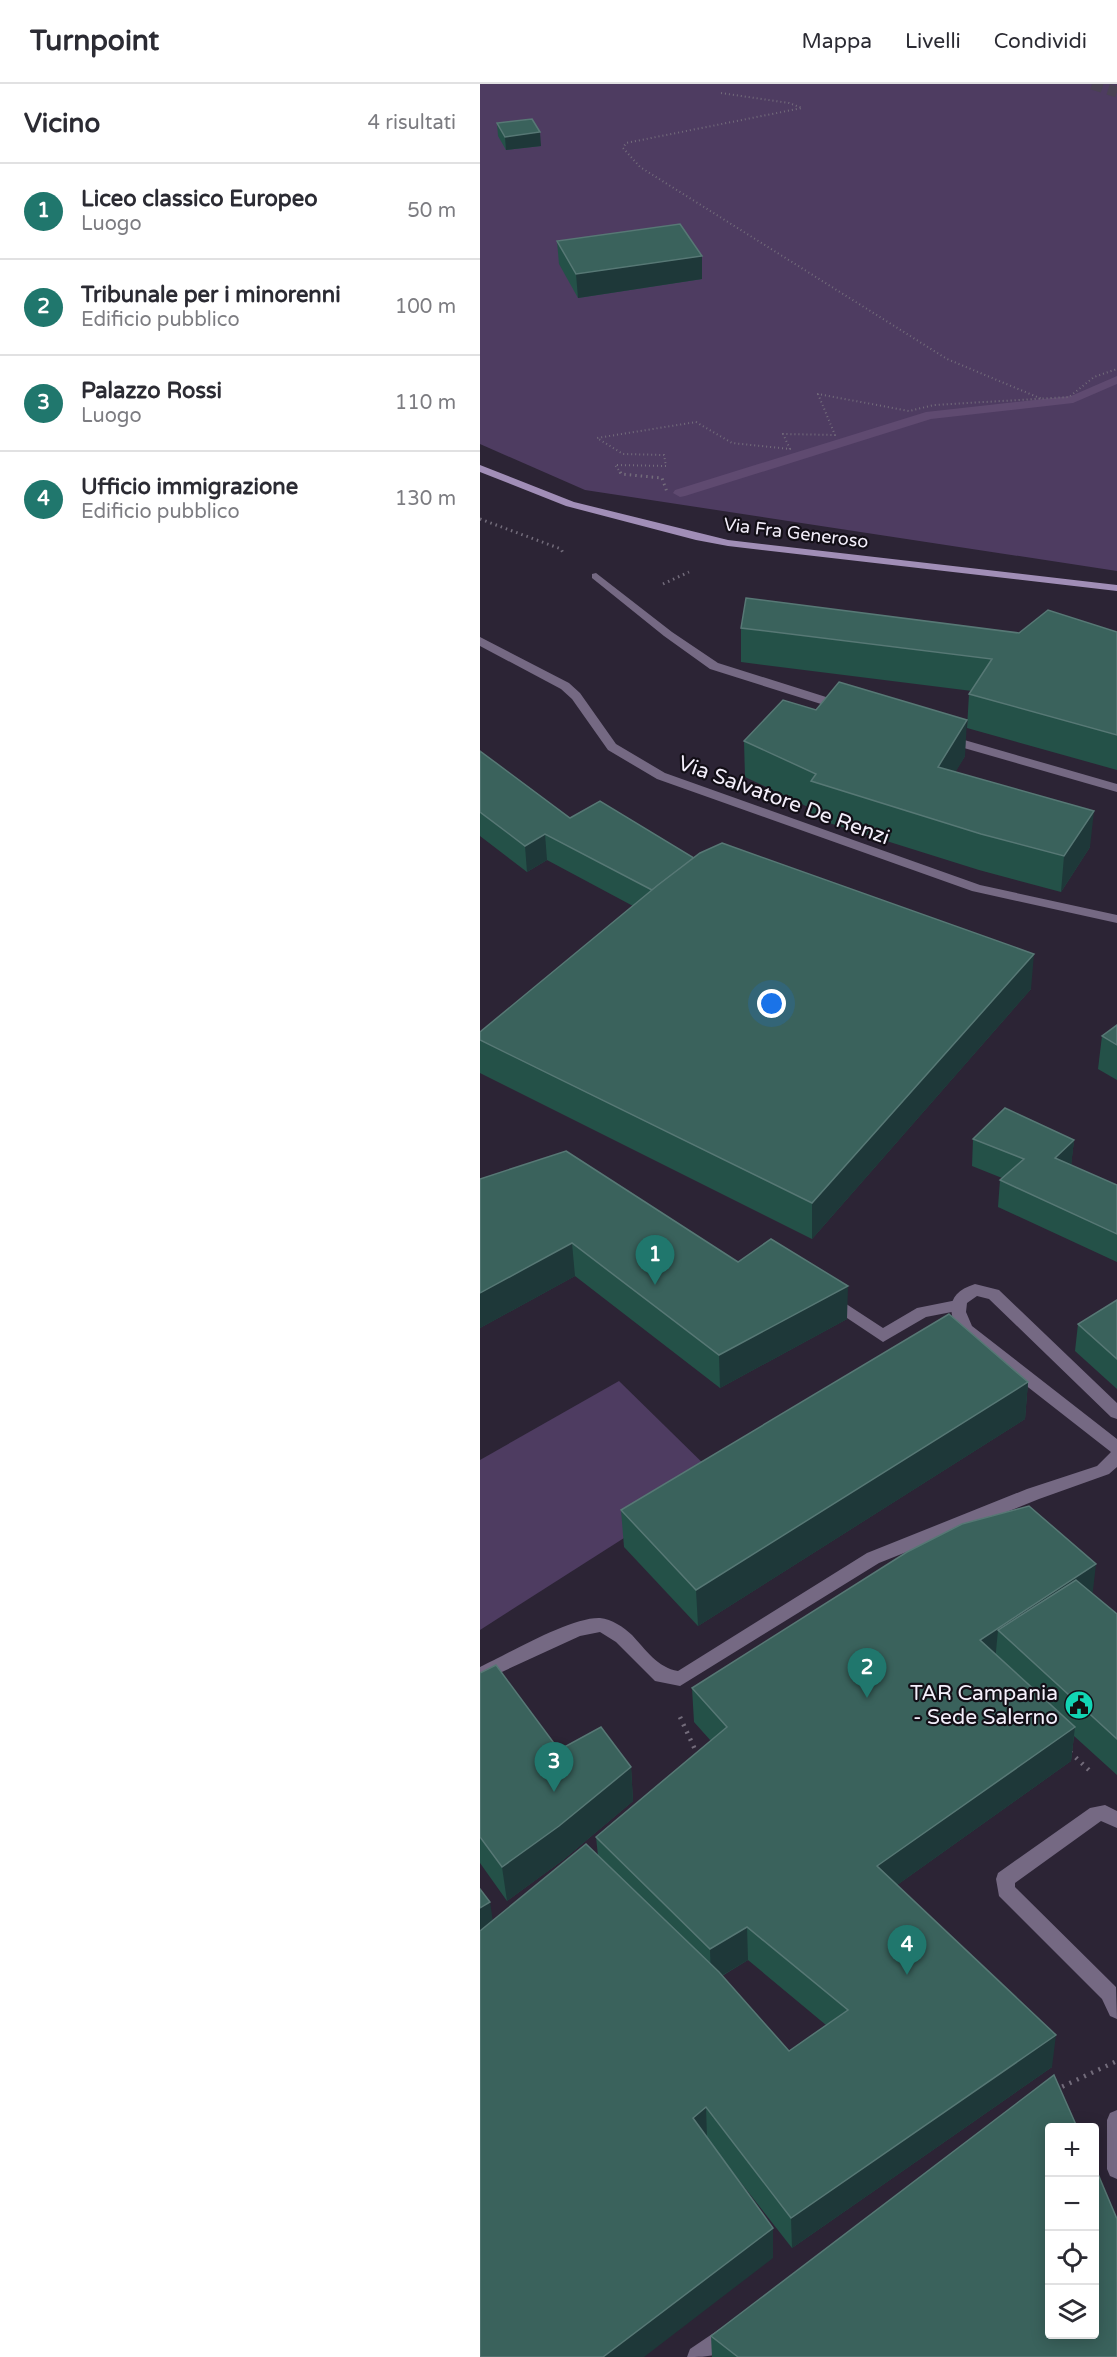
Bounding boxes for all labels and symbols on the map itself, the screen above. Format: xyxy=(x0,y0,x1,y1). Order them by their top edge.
street label: Via Fra Generoso xyxy=(722,513,870,553)
street label: Via Salvatore De Renzi xyxy=(675,751,893,850)
your location xyxy=(757,989,786,1018)
pin: 1 xyxy=(636,1236,675,1285)
pin: 2 xyxy=(848,1648,886,1698)
place label: TAR Campania - Sede Salerno xyxy=(910,1681,1058,1730)
public building icon: TAR Campania - Sede Salerno xyxy=(1063,1689,1095,1721)
pin: 3 xyxy=(534,1742,574,1792)
pin: 4 xyxy=(888,1926,926,1975)

